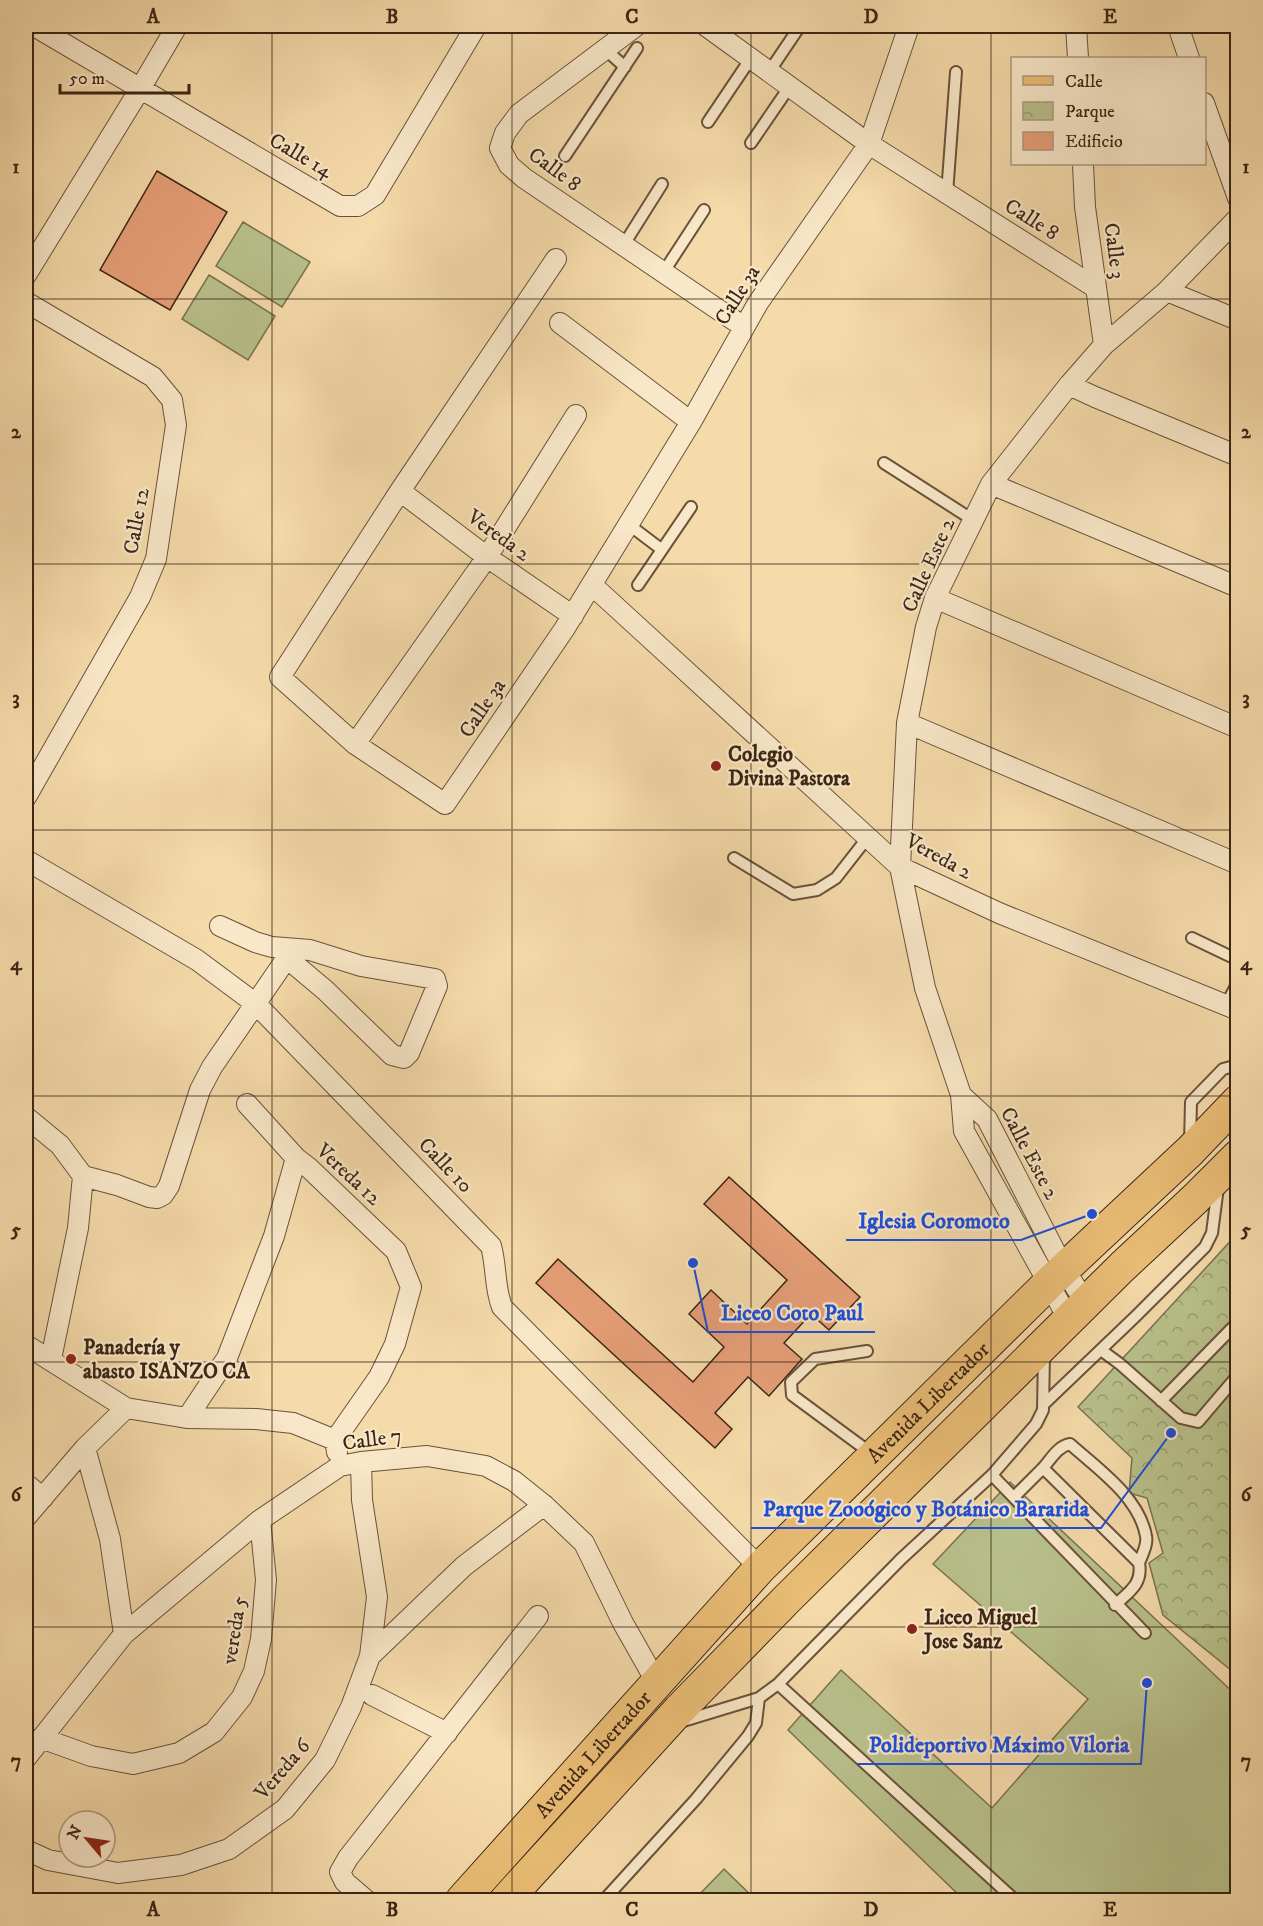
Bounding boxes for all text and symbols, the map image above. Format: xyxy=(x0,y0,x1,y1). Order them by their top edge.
text: A xyxy=(146,5,161,30)
text: B xyxy=(386,5,398,30)
text: C xyxy=(625,5,639,30)
text: D xyxy=(864,5,879,30)
text: E xyxy=(1103,5,1117,30)
scale bar xyxy=(60,57,189,95)
legend xyxy=(1011,57,1206,165)
text: 50 m xyxy=(69,68,105,90)
text: Calle xyxy=(1065,71,1103,93)
text: Parque xyxy=(1065,101,1115,123)
street label: Calle 14 xyxy=(264,127,337,185)
text: Edificio xyxy=(1065,131,1123,153)
street label: Calle 8 xyxy=(523,142,586,198)
text: 1 xyxy=(12,155,20,180)
text: 1 xyxy=(1242,155,1250,180)
street label: Calle 8 xyxy=(1000,193,1063,247)
street label: Calle 3 xyxy=(1098,222,1130,281)
street label: Calle 3a xyxy=(709,261,766,330)
text: 2 xyxy=(11,420,22,445)
text: 2 xyxy=(1241,420,1252,445)
street label: Calle 12 xyxy=(118,485,156,556)
street label: Vereda 2 xyxy=(461,504,536,568)
street label: Calle Este 2 xyxy=(897,513,962,617)
street label: Calle 3a xyxy=(454,674,512,743)
text: 3 xyxy=(12,686,20,711)
text: 3 xyxy=(1242,686,1250,711)
place label: Colegio Divina Pastora xyxy=(728,742,851,792)
marker: Colegio Divina Pastora xyxy=(709,759,723,773)
street label: Vereda 2 xyxy=(900,828,977,886)
text: 4 xyxy=(10,952,23,977)
text: 4 xyxy=(1240,952,1253,977)
street label: Calle Este 2 xyxy=(994,1103,1065,1205)
street label: Calle 10 xyxy=(412,1132,478,1199)
street label: Vereda 12 xyxy=(310,1137,387,1212)
callout: Iglesia Coromoto xyxy=(846,1200,1021,1240)
text: Iglesia Coromoto xyxy=(858,1208,1010,1235)
text: 5 xyxy=(10,1218,21,1243)
text: 5 xyxy=(1240,1218,1251,1243)
callout: Liceo Coto Paul xyxy=(708,1292,875,1332)
text: Liceo Coto Paul xyxy=(721,1300,864,1327)
place label: Panadería y abasto ISANZO CA xyxy=(83,1335,250,1385)
street label: Avenida Libertador xyxy=(862,1337,996,1469)
marker: Panadería y abasto ISANZO CA xyxy=(64,1352,78,1366)
street label: Calle 7 xyxy=(341,1423,404,1457)
text: 6 xyxy=(11,1483,23,1508)
text: 6 xyxy=(1241,1483,1253,1508)
callout: Parque Zooógico y Botánico Bararida xyxy=(751,1488,1101,1528)
text: Parque Zooógico y Botánico Bararida xyxy=(763,1496,1090,1523)
street label: vereda 5 xyxy=(217,1594,253,1667)
place label: Liceo Miguel Jose Sanz xyxy=(922,1605,1038,1655)
marker: Liceo Miguel Jose Sanz xyxy=(905,1622,919,1636)
street label: Avenida Libertador xyxy=(530,1686,658,1824)
callout: Polideportivo Máximo Viloria xyxy=(857,1724,1141,1764)
text: Polideportivo Máximo Viloria xyxy=(869,1732,1130,1759)
street label: Vereda 6 xyxy=(249,1733,317,1806)
text: 7 xyxy=(11,1749,21,1774)
text: 7 xyxy=(1241,1749,1251,1774)
north arrow xyxy=(57,1809,117,1869)
text: N xyxy=(63,1822,87,1843)
text: A xyxy=(146,1898,161,1923)
text: B xyxy=(386,1898,398,1923)
text: C xyxy=(625,1898,639,1923)
text: D xyxy=(864,1898,879,1923)
text: E xyxy=(1103,1898,1117,1923)

